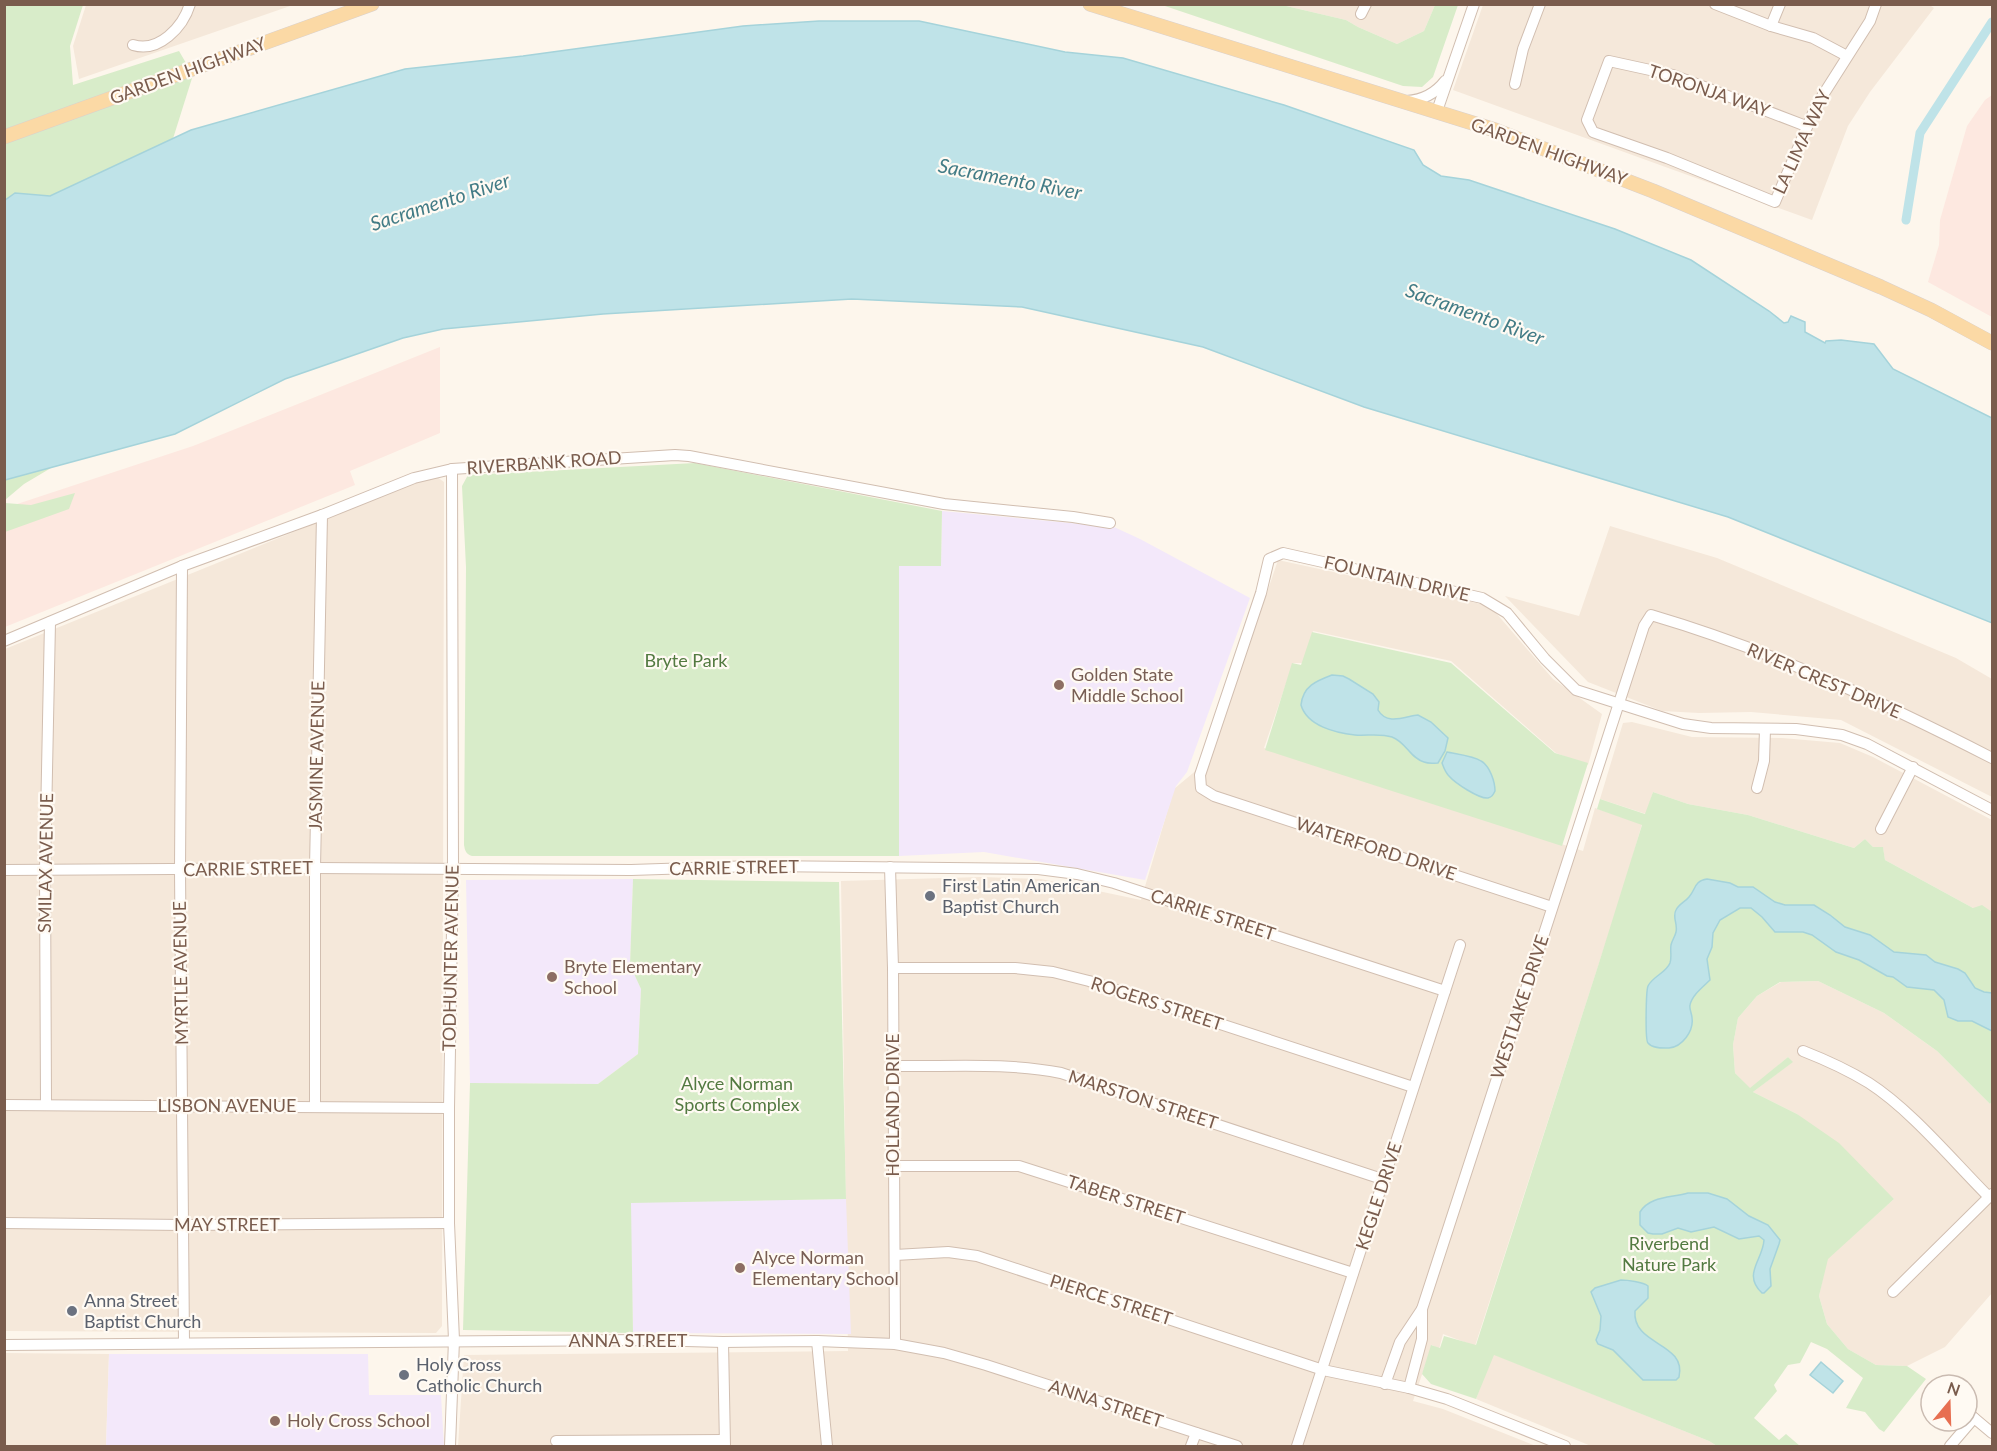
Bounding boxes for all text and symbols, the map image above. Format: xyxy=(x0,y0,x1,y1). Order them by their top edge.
street label: GARDEN HIGHWAY xyxy=(107,31,269,109)
street label: TORONJA WAY xyxy=(1646,59,1774,121)
street label: LA LIMA WAY xyxy=(1767,85,1835,197)
street label: GARDEN HIGHWAY xyxy=(1468,113,1631,190)
water label: Sacramento River xyxy=(936,152,1085,204)
water label: Sacramento River xyxy=(367,167,514,235)
water label: Sacramento River xyxy=(1403,277,1549,350)
street label: RIVERBANK ROAD xyxy=(466,446,622,478)
street label: FOUNTAIN DRIVE xyxy=(1322,551,1472,606)
street label: RIVER CREST DRIVE xyxy=(1744,638,1905,723)
park label: Bryte Park xyxy=(645,649,728,671)
place label: Golden State Middle School xyxy=(1071,663,1183,706)
marker: Golden State Middle School xyxy=(1052,678,1066,692)
street label: JASMINE AVENUE xyxy=(304,681,328,831)
street label: SMILAX AVENUE xyxy=(33,793,57,933)
street label: WATERFORD DRIVE xyxy=(1293,812,1459,884)
street label: CARRIE STREET xyxy=(669,855,799,879)
street label: CARRIE STREET xyxy=(183,856,313,880)
street label: TODHUNTER AVENUE xyxy=(437,865,463,1051)
place label: First Latin American Baptist Church xyxy=(942,874,1100,917)
street label: CARRIE STREET xyxy=(1148,884,1279,945)
marker: First Latin American Baptist Church xyxy=(923,889,937,903)
street label: MYRTLE AVENUE xyxy=(168,901,192,1045)
street label: WESTLAKE DRIVE xyxy=(1485,932,1553,1082)
place label: Bryte Elementary School xyxy=(564,955,702,998)
marker: Bryte Elementary School xyxy=(545,970,559,984)
street label: ROGERS STREET xyxy=(1088,971,1227,1035)
street label: HOLLAND DRIVE xyxy=(881,1033,903,1177)
street label: MARSTON STREET xyxy=(1066,1065,1221,1134)
park label: Alyce Norman Sports Complex xyxy=(675,1072,799,1115)
street label: LISBON AVENUE xyxy=(157,1094,297,1116)
street label: KEGLE DRIVE xyxy=(1350,1139,1406,1252)
street label: TABER STREET xyxy=(1065,1170,1188,1229)
street label: MAY STREET xyxy=(174,1213,280,1235)
park label: Riverbend Nature Park xyxy=(1622,1232,1717,1275)
place label: Alyce Norman Elementary School xyxy=(752,1246,899,1289)
marker: Alyce Norman Elementary School xyxy=(733,1261,747,1275)
street label: PIERCE STREET xyxy=(1047,1269,1176,1329)
place label: Anna Street Baptist Church xyxy=(84,1289,201,1332)
marker: Anna Street Baptist Church xyxy=(65,1304,79,1318)
street label: ANNA STREET xyxy=(569,1329,688,1351)
place label: Holy Cross Catholic Church xyxy=(416,1353,542,1396)
marker: Holy Cross Catholic Church xyxy=(397,1368,411,1382)
north arrow xyxy=(1919,1373,1979,1433)
street label: ANNA STREET xyxy=(1046,1374,1167,1432)
text: N xyxy=(1945,1377,1963,1399)
place label: Holy Cross School xyxy=(287,1409,430,1431)
marker: Holy Cross School xyxy=(268,1414,282,1428)

